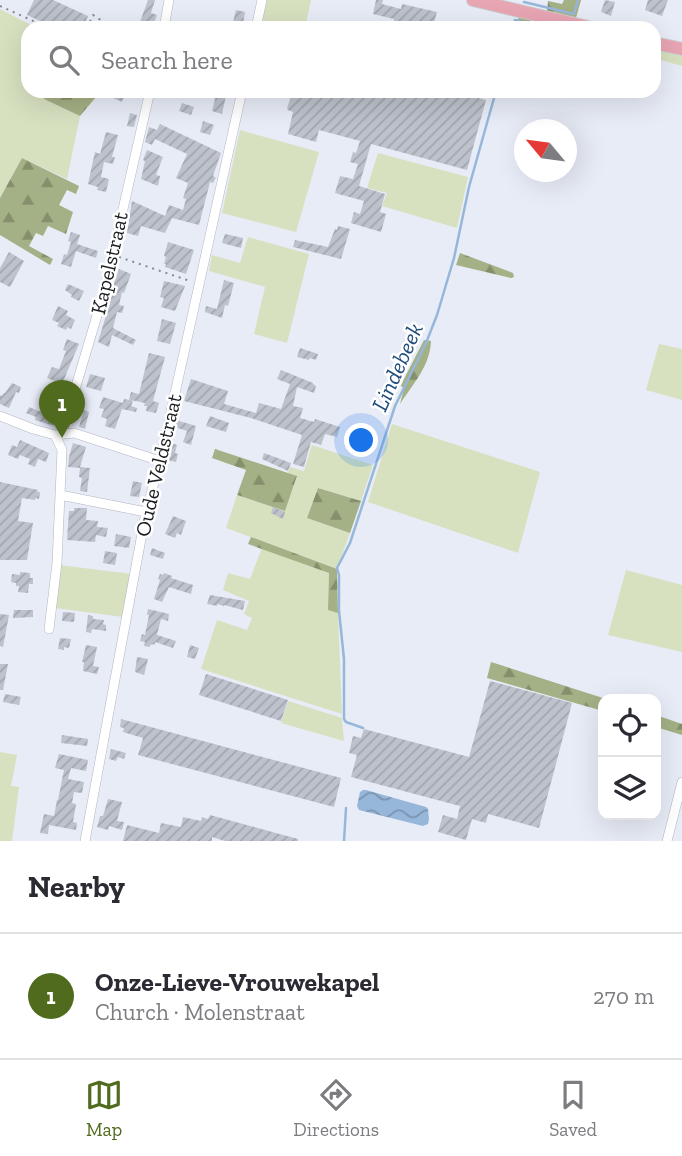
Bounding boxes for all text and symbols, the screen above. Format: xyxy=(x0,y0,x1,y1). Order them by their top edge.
search box xyxy=(21,21,661,98)
icon: search xyxy=(45,41,83,79)
text: Search here xyxy=(101,44,233,76)
north arrow xyxy=(514,119,577,182)
street label: Kapelstraat xyxy=(85,209,133,317)
water label: Lindebeek xyxy=(365,319,429,415)
pin: 1 xyxy=(39,380,85,438)
street label: Oude Veldstraat xyxy=(129,391,187,539)
your location xyxy=(344,423,378,457)
map controls xyxy=(598,694,661,820)
button: locate xyxy=(598,694,661,757)
button: layers xyxy=(598,757,661,820)
text: Nearby xyxy=(28,869,125,905)
text: Onze-Lieve-Vrouwekapel xyxy=(95,966,379,998)
text: 1 xyxy=(46,982,56,1010)
text: 270 m xyxy=(593,982,654,1010)
text: Church · Molenstraat xyxy=(95,998,305,1026)
tab: Map xyxy=(85,1076,123,1141)
tab: Directions xyxy=(293,1076,379,1141)
tab: Saved xyxy=(549,1076,597,1141)

